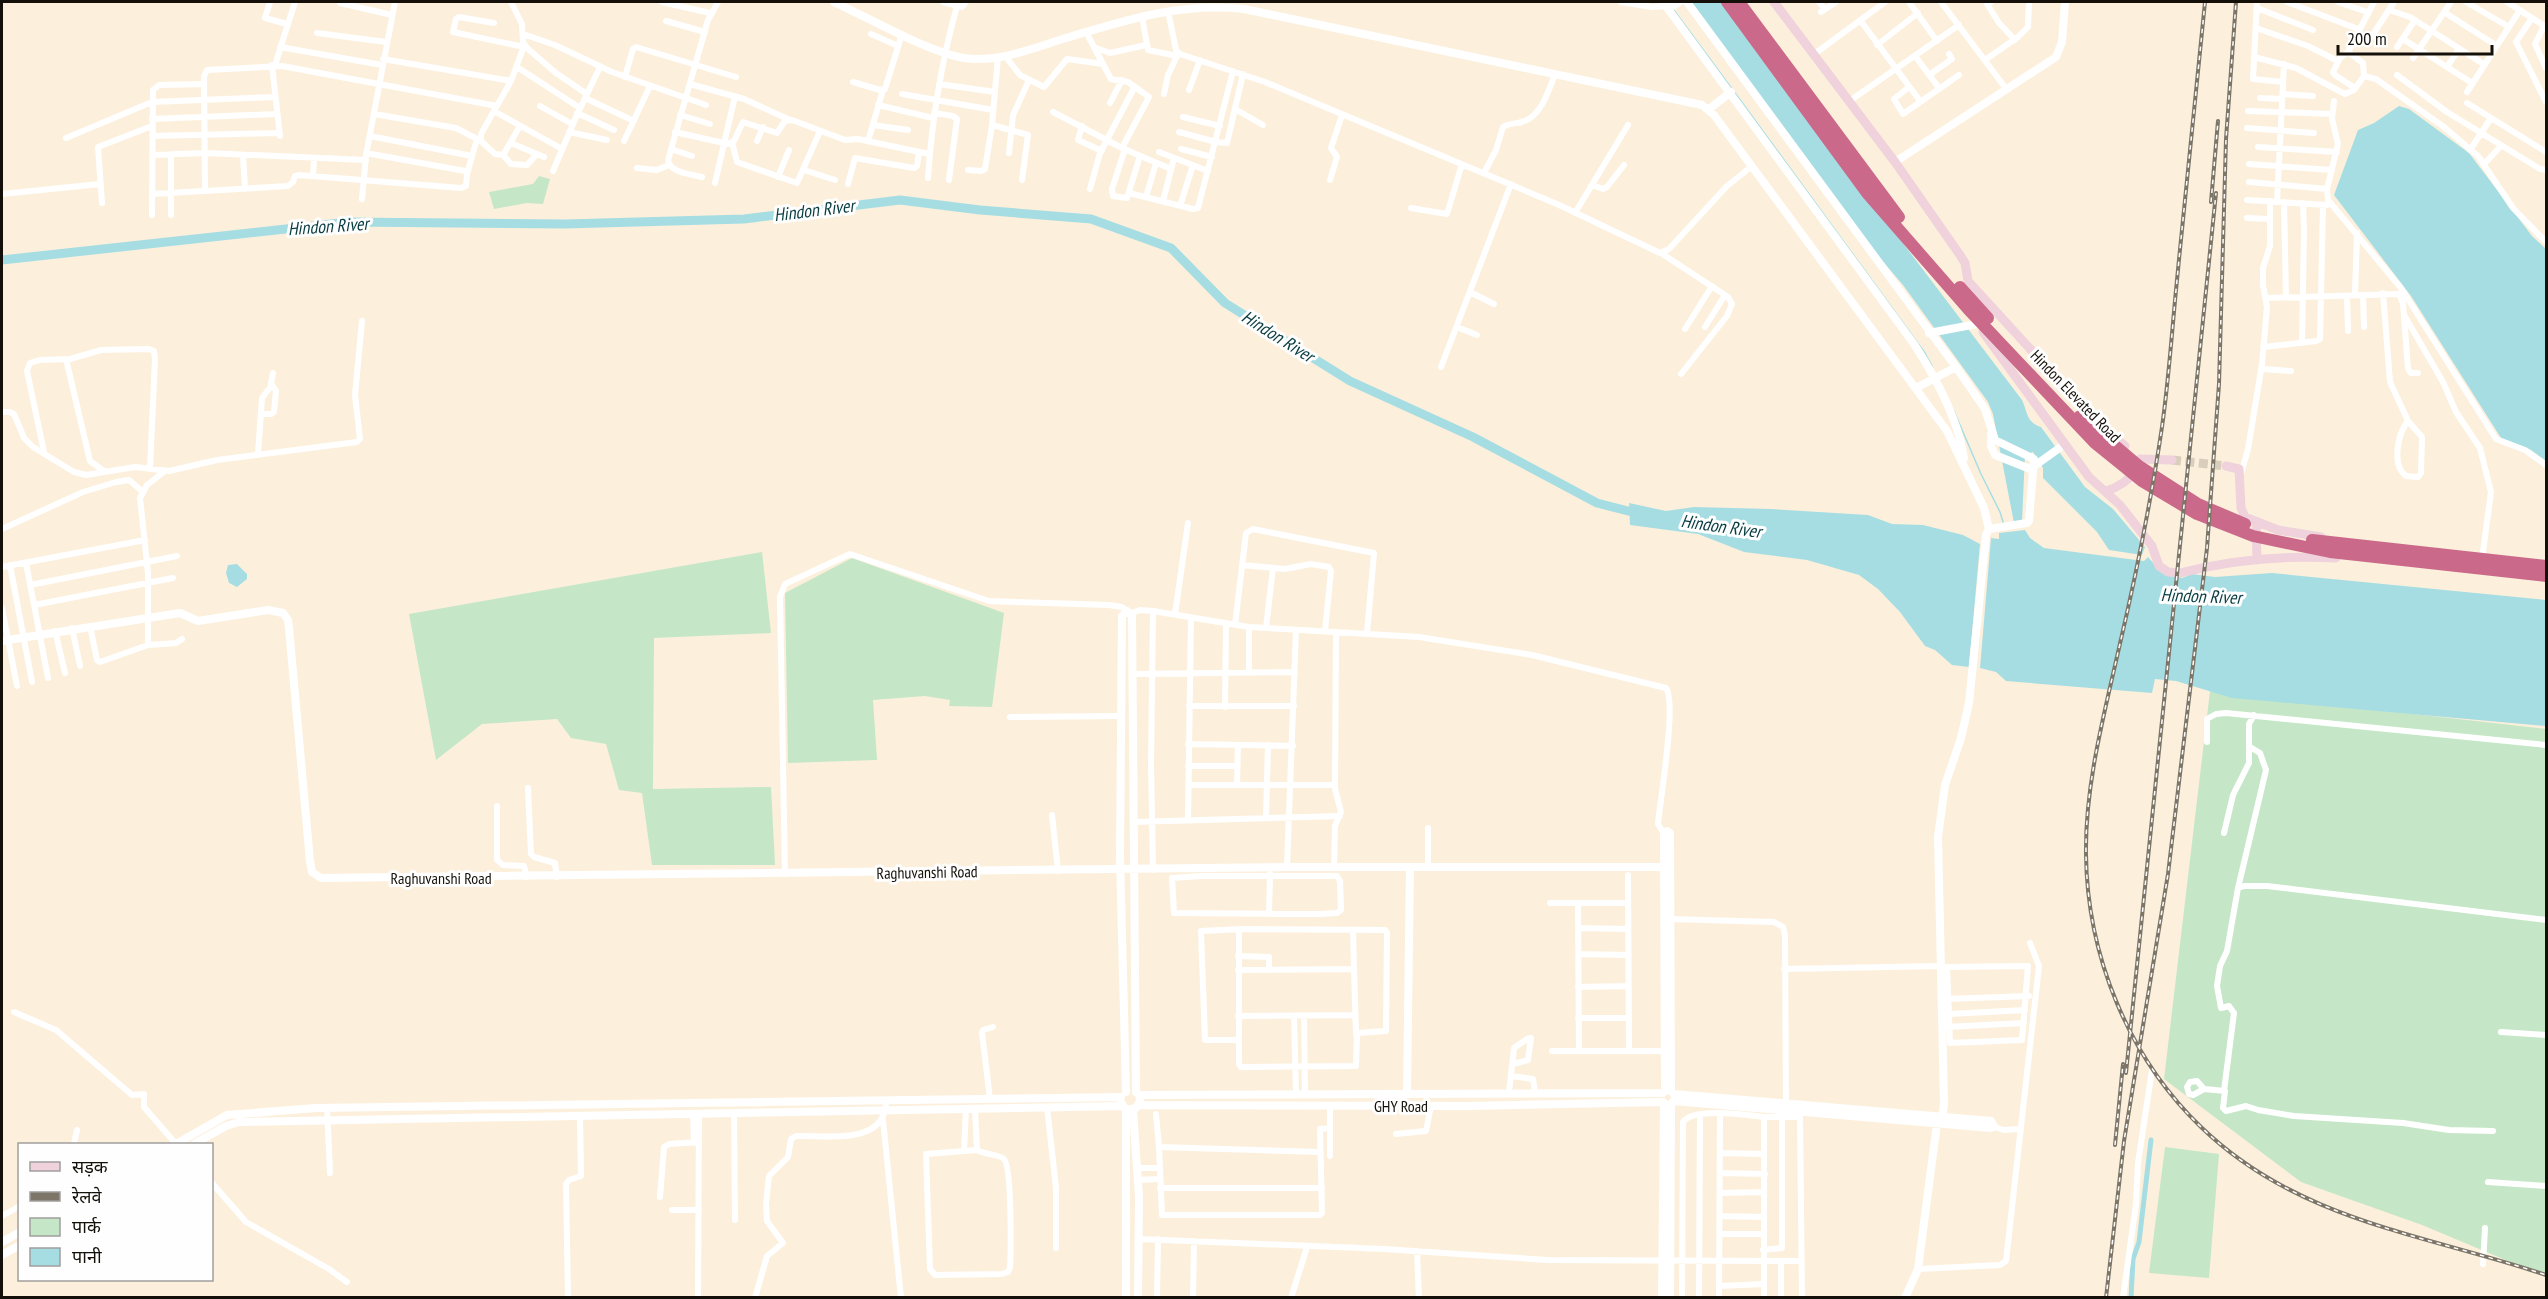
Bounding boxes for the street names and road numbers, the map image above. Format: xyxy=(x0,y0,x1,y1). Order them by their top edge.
street label: Hindon Elevated Road xyxy=(2027,345,2125,447)
street label: Raghuvanshi Road xyxy=(876,861,978,883)
street label: Raghuvanshi Road xyxy=(390,868,492,888)
street label: GHY Road xyxy=(1374,1096,1428,1116)

